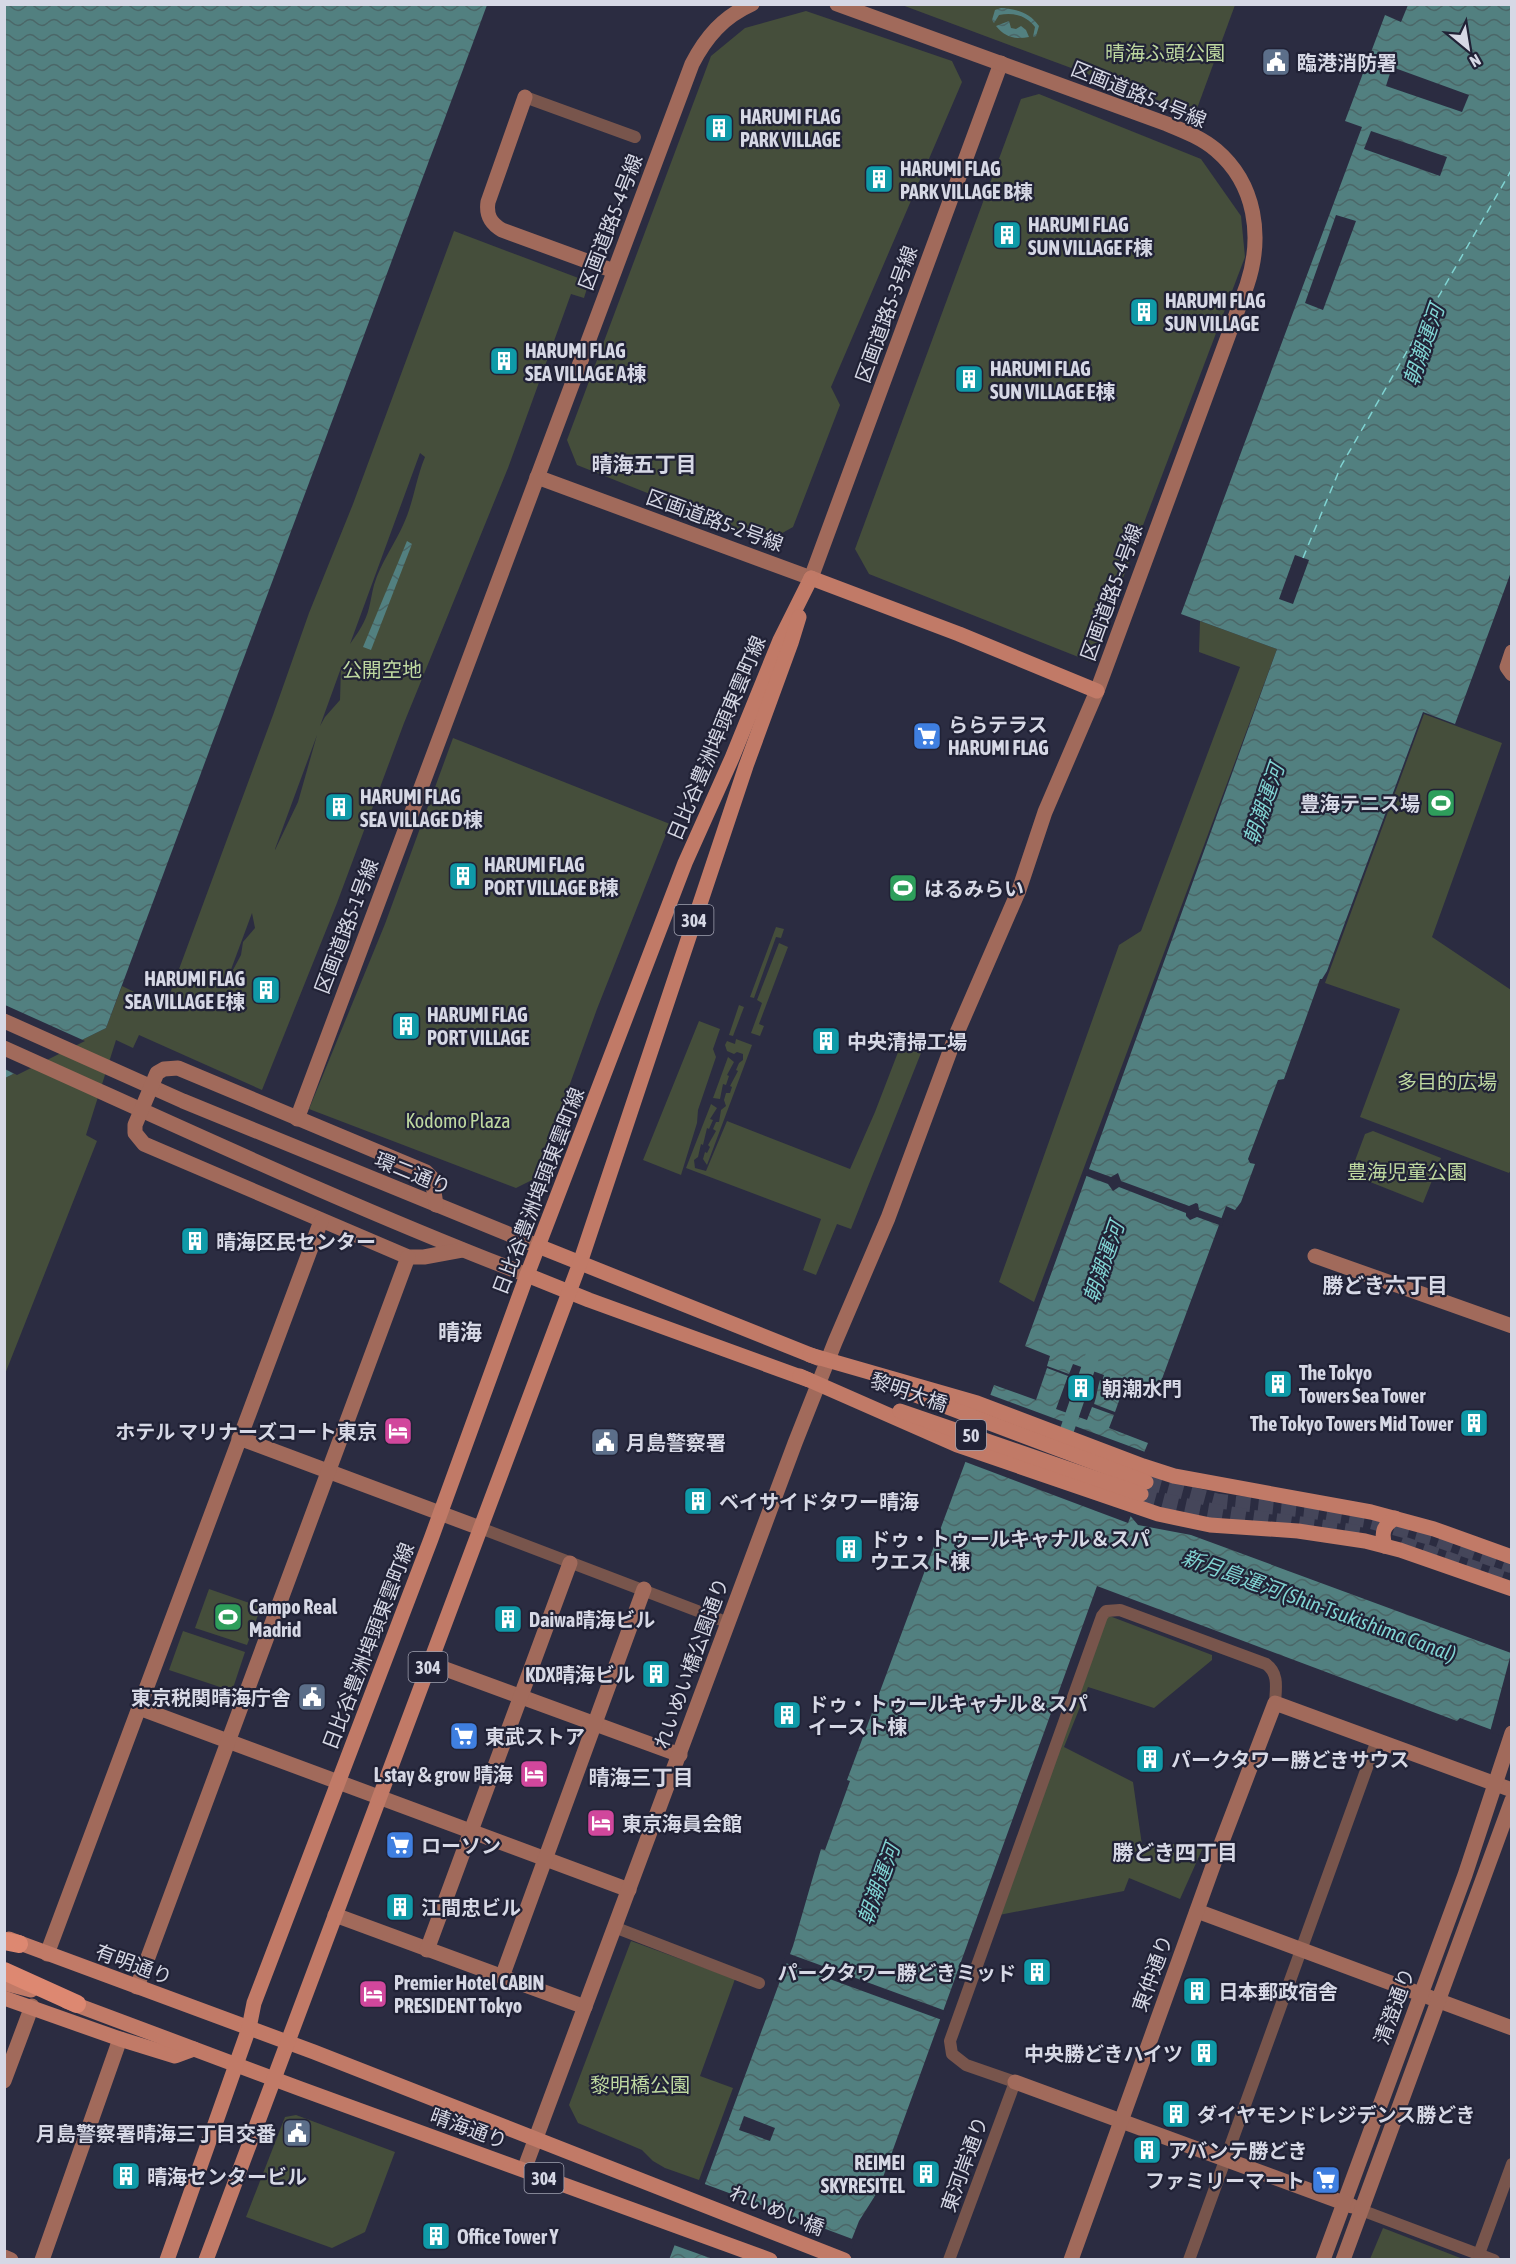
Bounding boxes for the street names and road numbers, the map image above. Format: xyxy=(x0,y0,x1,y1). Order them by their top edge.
street label: 区画道路5-4号線 xyxy=(1068,56,1210,132)
street label: 区画道路5-4号線 xyxy=(573,151,647,293)
street label: 区画道路5-3号線 xyxy=(851,242,921,386)
street label: 区画道路5-2号線 xyxy=(643,485,787,555)
street label: 区画道路5-4号線 xyxy=(1076,520,1146,664)
street label: 日比谷豊洲埠頭東雲町線 xyxy=(662,632,770,844)
street label: 区画道路5-1号線 xyxy=(310,855,382,997)
road number: 304 xyxy=(674,905,714,935)
street label: 日比谷豊洲埠頭東雲町線 xyxy=(488,1084,588,1298)
street label: 環二通り xyxy=(372,1147,454,1199)
street label: 黎明大橋 xyxy=(867,1368,951,1416)
road number: 50 xyxy=(956,1420,986,1450)
street label: 日比谷豊洲埠頭東雲町線 xyxy=(318,1539,418,1753)
street label: れいめい橋公園通り xyxy=(649,1574,733,1752)
road number: 304 xyxy=(408,1652,448,1682)
street label: 東仲通り xyxy=(1128,1931,1176,2015)
street label: 有明通り xyxy=(92,1940,176,1988)
street label: 清澄通り xyxy=(1370,1964,1418,2048)
street label: 晴海通り xyxy=(427,2104,511,2152)
street label: 東河岸通り xyxy=(936,2113,992,2215)
road number: 304 xyxy=(524,2163,564,2193)
street label: れいめい橋 xyxy=(726,2181,828,2239)

